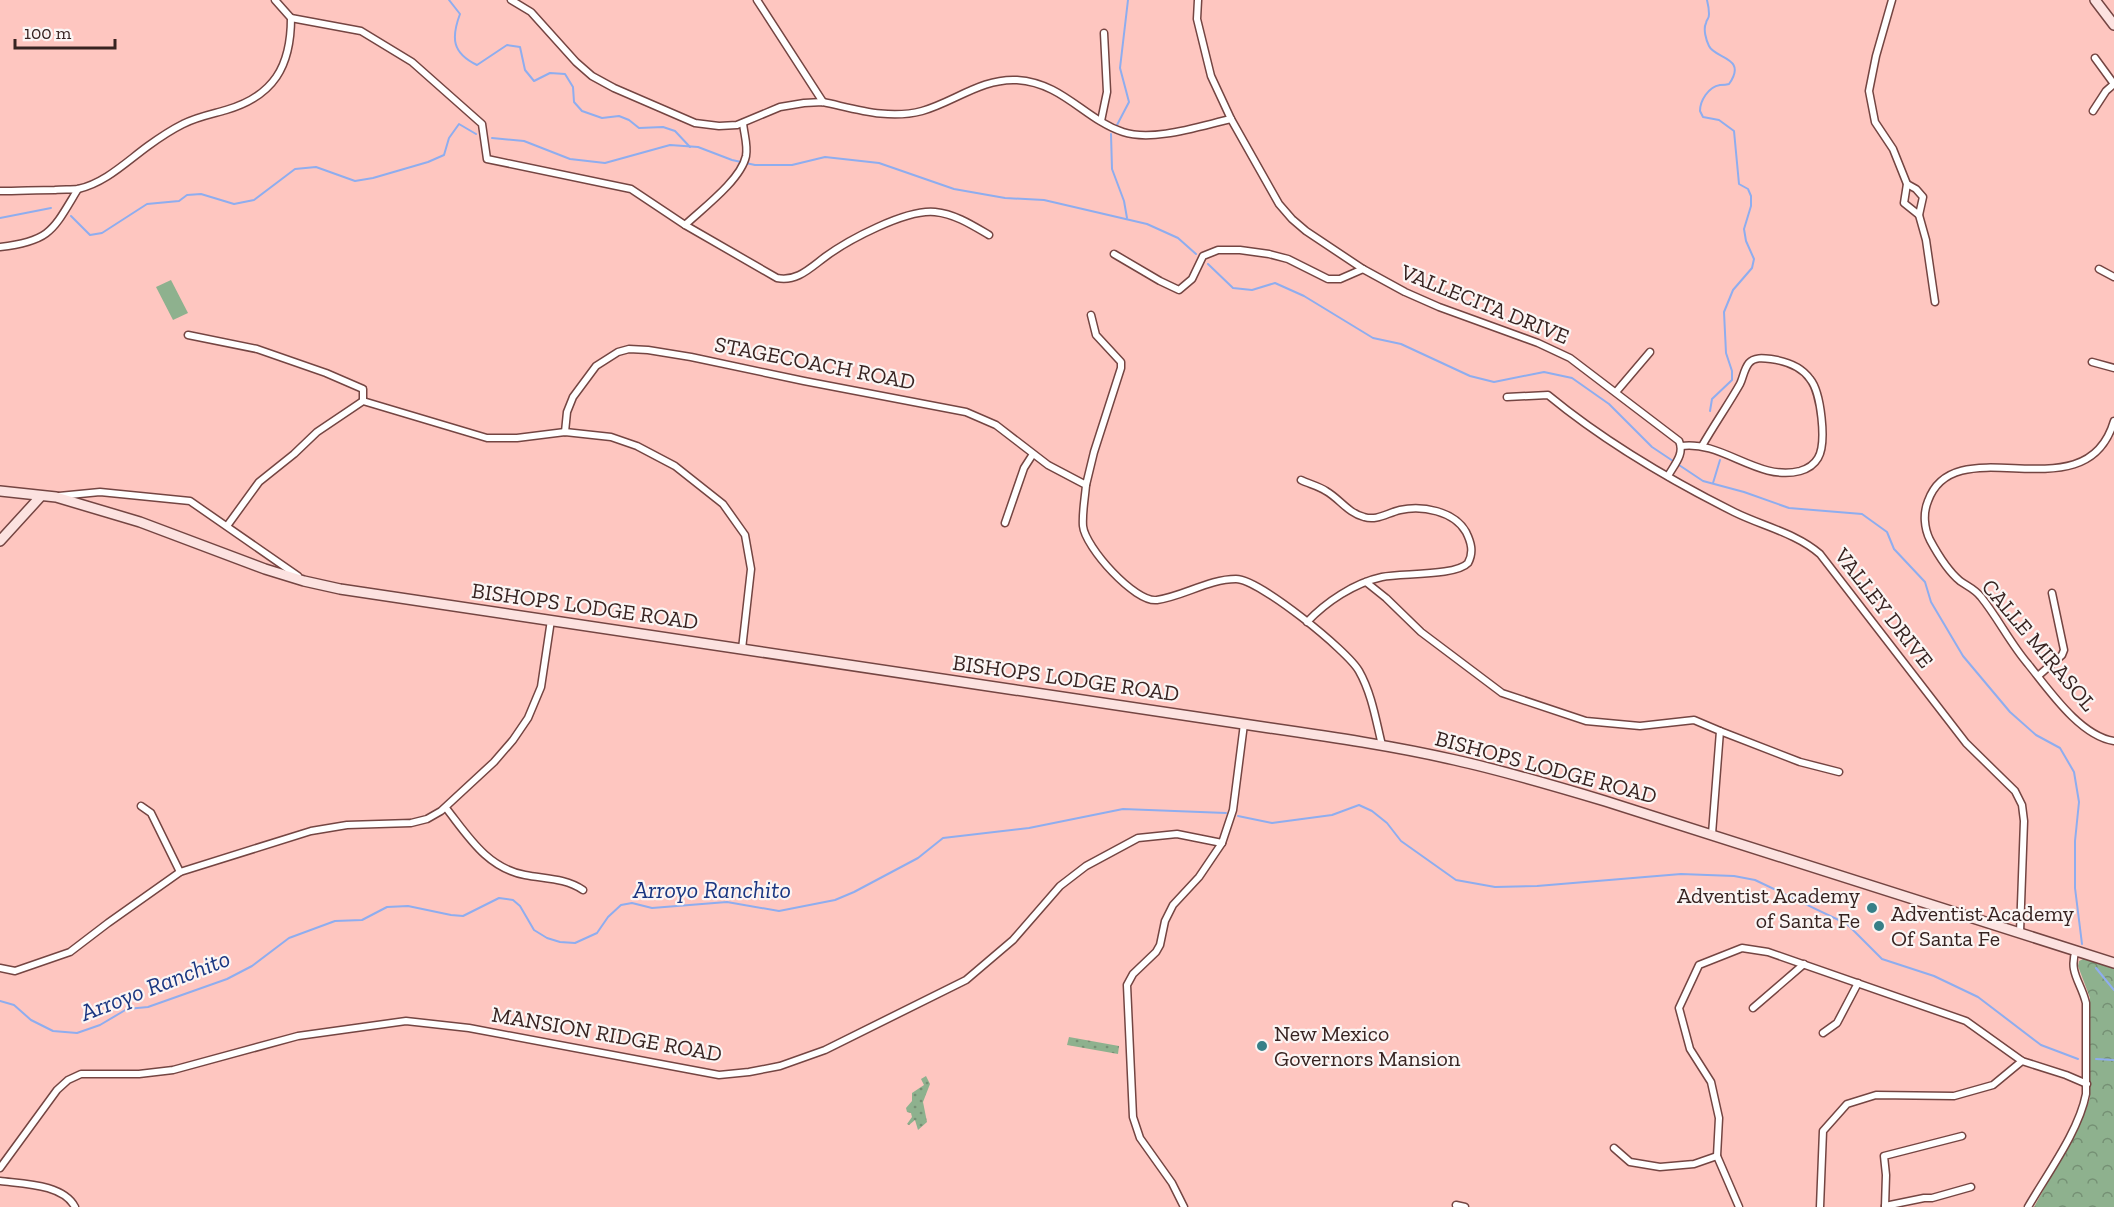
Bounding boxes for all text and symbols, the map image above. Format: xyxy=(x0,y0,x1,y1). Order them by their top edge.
scale bar xyxy=(15,12,116,50)
text: 100 m xyxy=(24,22,72,44)
street label: VALLECITA DRIVE xyxy=(1396,258,1573,350)
street label: STAGECOACH ROAD xyxy=(712,330,918,396)
street label: VALLEY DRIVE xyxy=(1828,542,1939,673)
street label: CALLE MIRASOL xyxy=(1976,573,2102,717)
street label: BISHOPS LODGE ROAD xyxy=(470,577,700,635)
street label: BISHOPS LODGE ROAD xyxy=(951,649,1181,707)
street label: BISHOPS LODGE ROAD xyxy=(1432,724,1660,810)
water label: Arroyo Ranchito xyxy=(632,875,791,904)
place label: Adventist Academy of Santa Fe xyxy=(1677,882,1861,934)
place label: Adventist Academy Of Santa Fe xyxy=(1891,900,2075,952)
marker: Adventist Academy of Santa Fe xyxy=(1865,901,1879,915)
marker: Adventist Academy Of Santa Fe xyxy=(1872,919,1886,933)
water label: Arroyo Ranchito xyxy=(75,943,234,1027)
street label: MANSION RIDGE ROAD xyxy=(490,1000,724,1068)
place label: New Mexico Governors Mansion xyxy=(1274,1020,1461,1072)
marker: New Mexico Governors Mansion xyxy=(1255,1039,1269,1053)

